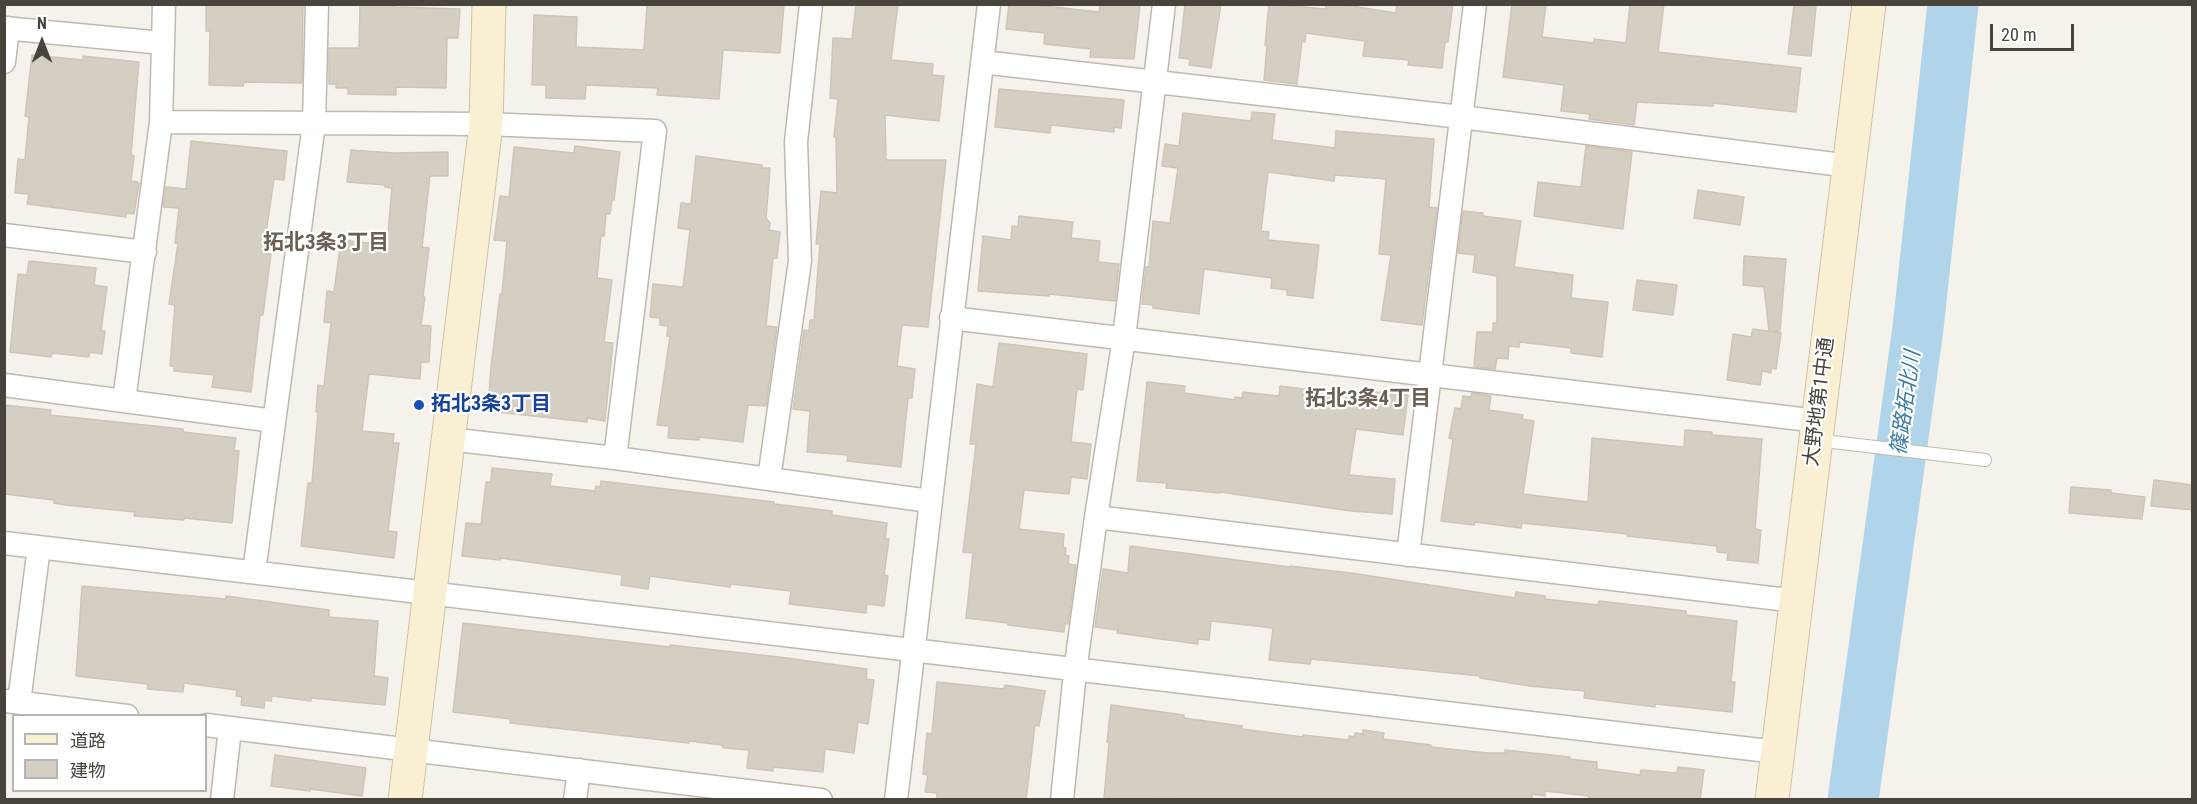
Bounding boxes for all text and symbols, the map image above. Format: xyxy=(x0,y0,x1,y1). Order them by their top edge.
north arrow xyxy=(12,12,72,72)
scale bar xyxy=(1993,12,2077,50)
text: N xyxy=(37,14,47,33)
text: 20 m xyxy=(2001,24,2036,45)
district label: 拓北3条3丁目 xyxy=(263,231,389,257)
street label: 大野地第1中通 xyxy=(1800,336,1840,468)
water label: 篠路拓北川 xyxy=(1887,349,1927,457)
district label: 拓北3条4丁目 xyxy=(1305,387,1431,413)
place label: 拓北3条3丁目 xyxy=(431,393,551,417)
marker: 拓北3条3丁目 xyxy=(412,398,426,412)
legend xyxy=(12,714,207,792)
text: 道路 xyxy=(70,730,106,751)
text: 建物 xyxy=(70,760,106,781)

